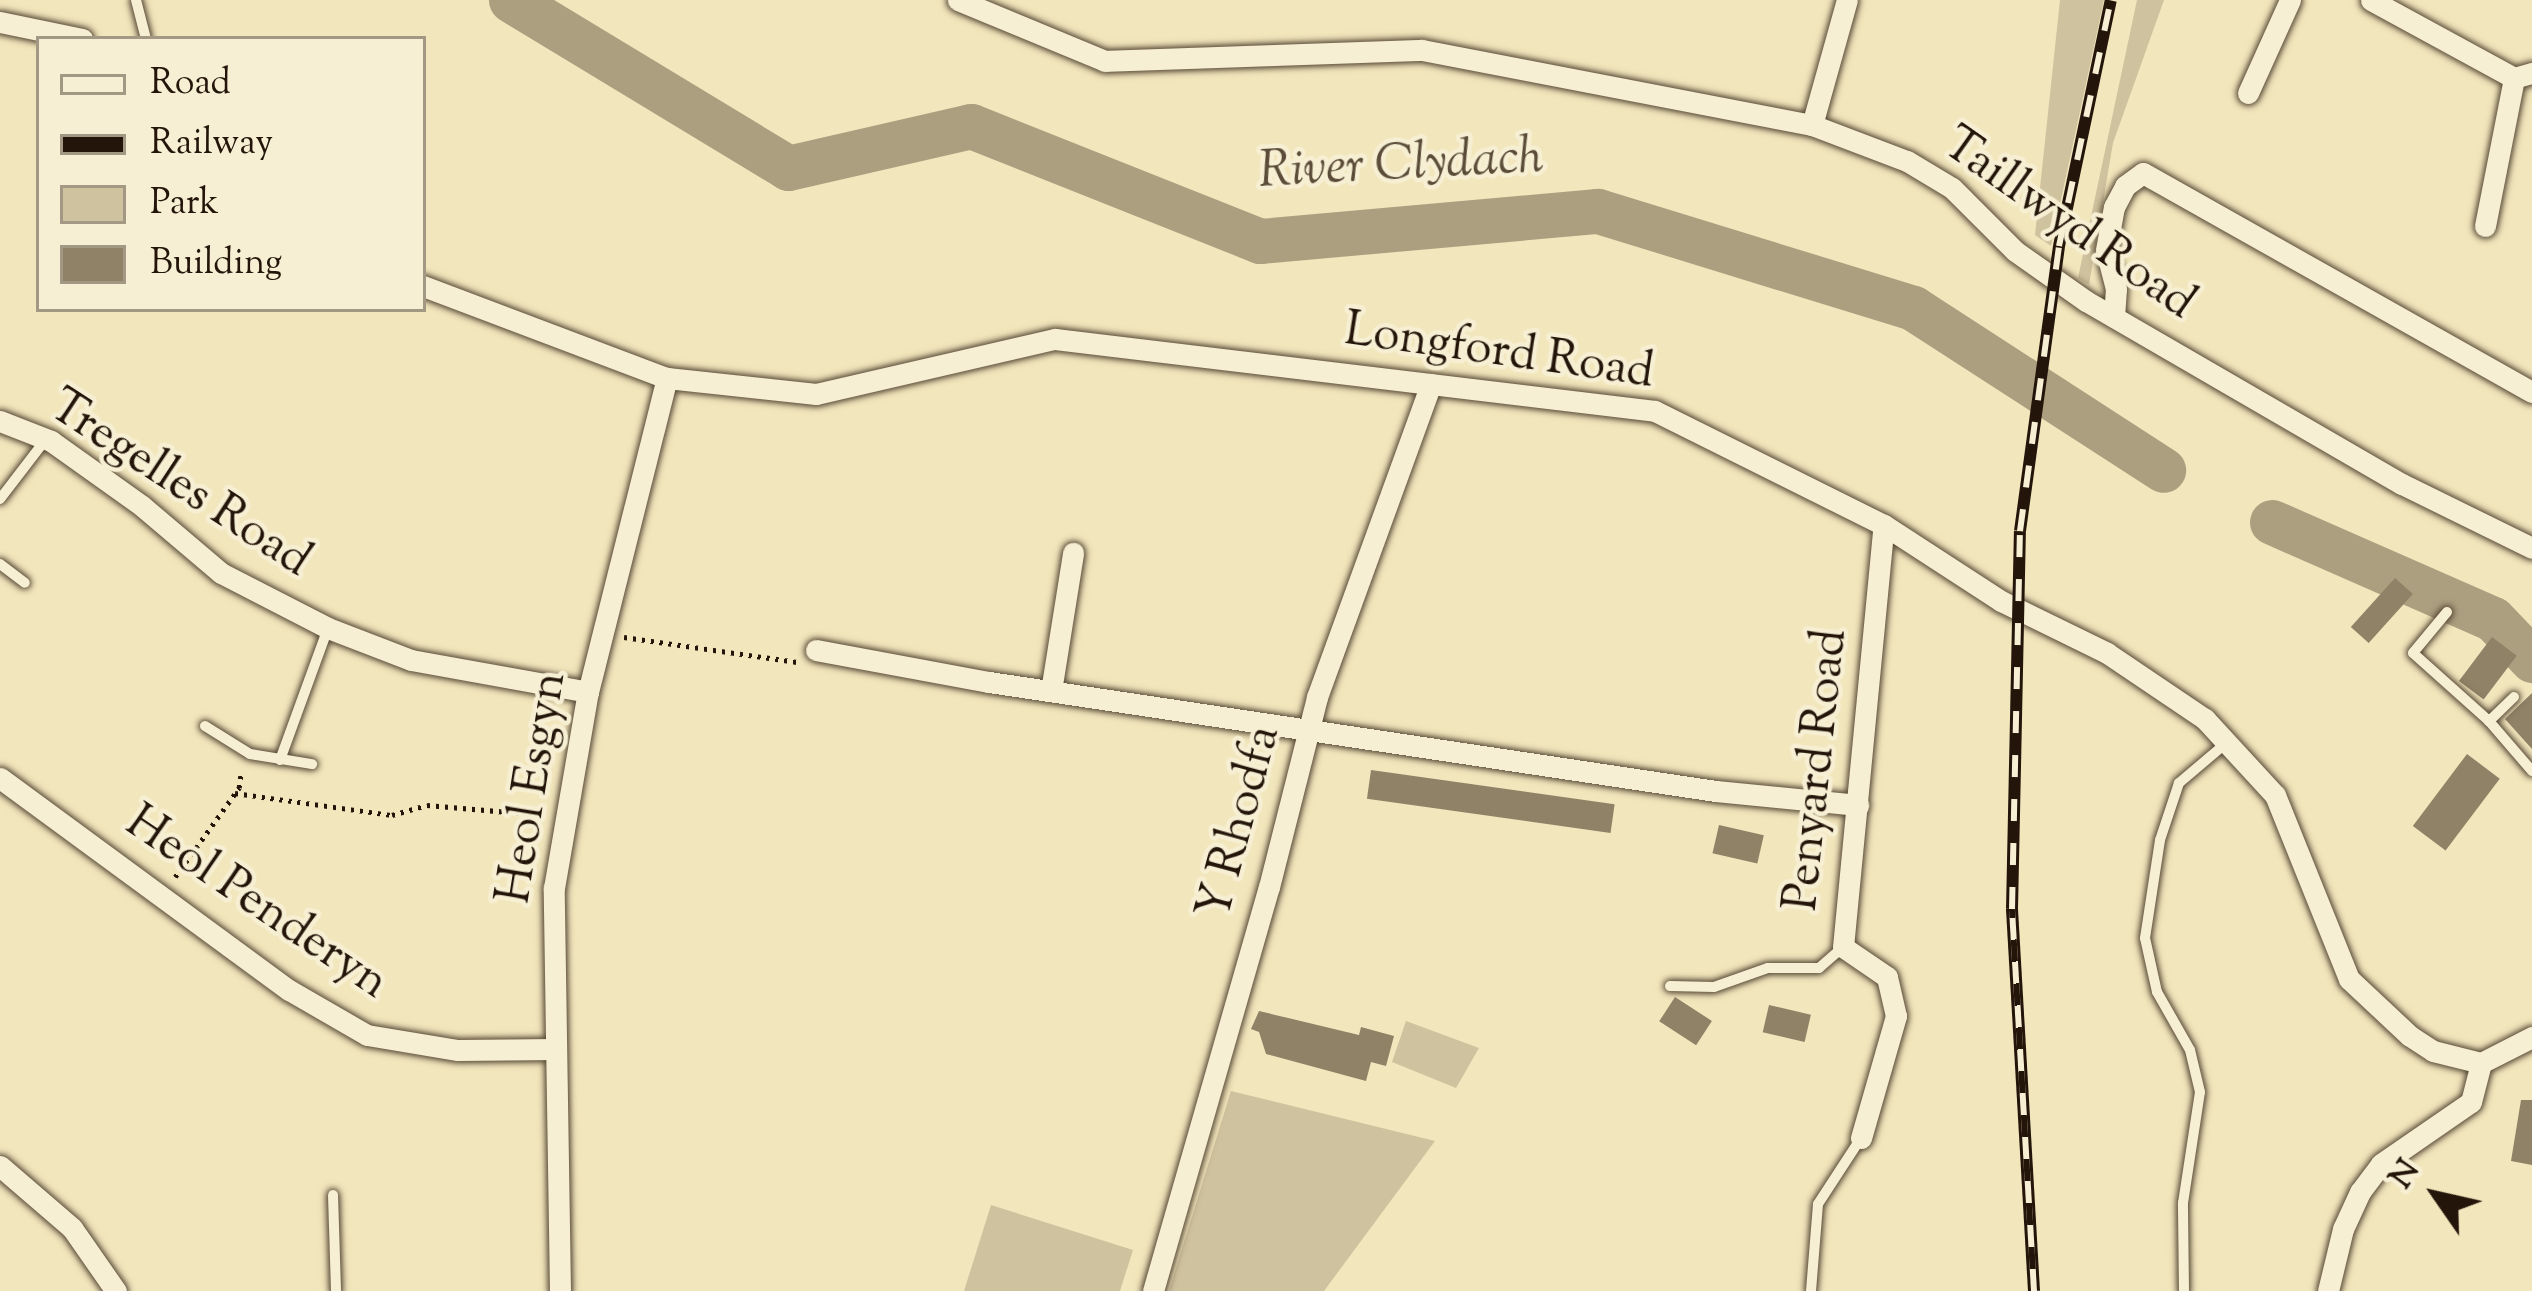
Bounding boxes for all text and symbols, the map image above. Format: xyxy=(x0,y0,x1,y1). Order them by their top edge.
legend xyxy=(36,36,426,312)
text: Road xyxy=(150,58,231,110)
street label: Taillwyd Road xyxy=(1930,117,2206,333)
text: Railway xyxy=(150,118,273,170)
water label: River Clydach xyxy=(1257,128,1545,204)
text: Park xyxy=(150,178,219,230)
text: Building xyxy=(150,238,282,290)
street label: Longford Road xyxy=(1341,303,1657,403)
street label: Tregelles Road xyxy=(37,379,321,591)
street label: Penyard Road xyxy=(1775,626,1861,914)
street label: Heol Esgyn xyxy=(487,668,581,908)
street label: Y Rhodfa xyxy=(1187,720,1295,926)
street label: Heol Penderyn xyxy=(114,795,398,1013)
north arrow xyxy=(2376,1135,2496,1255)
text: N xyxy=(2379,1151,2433,1199)

